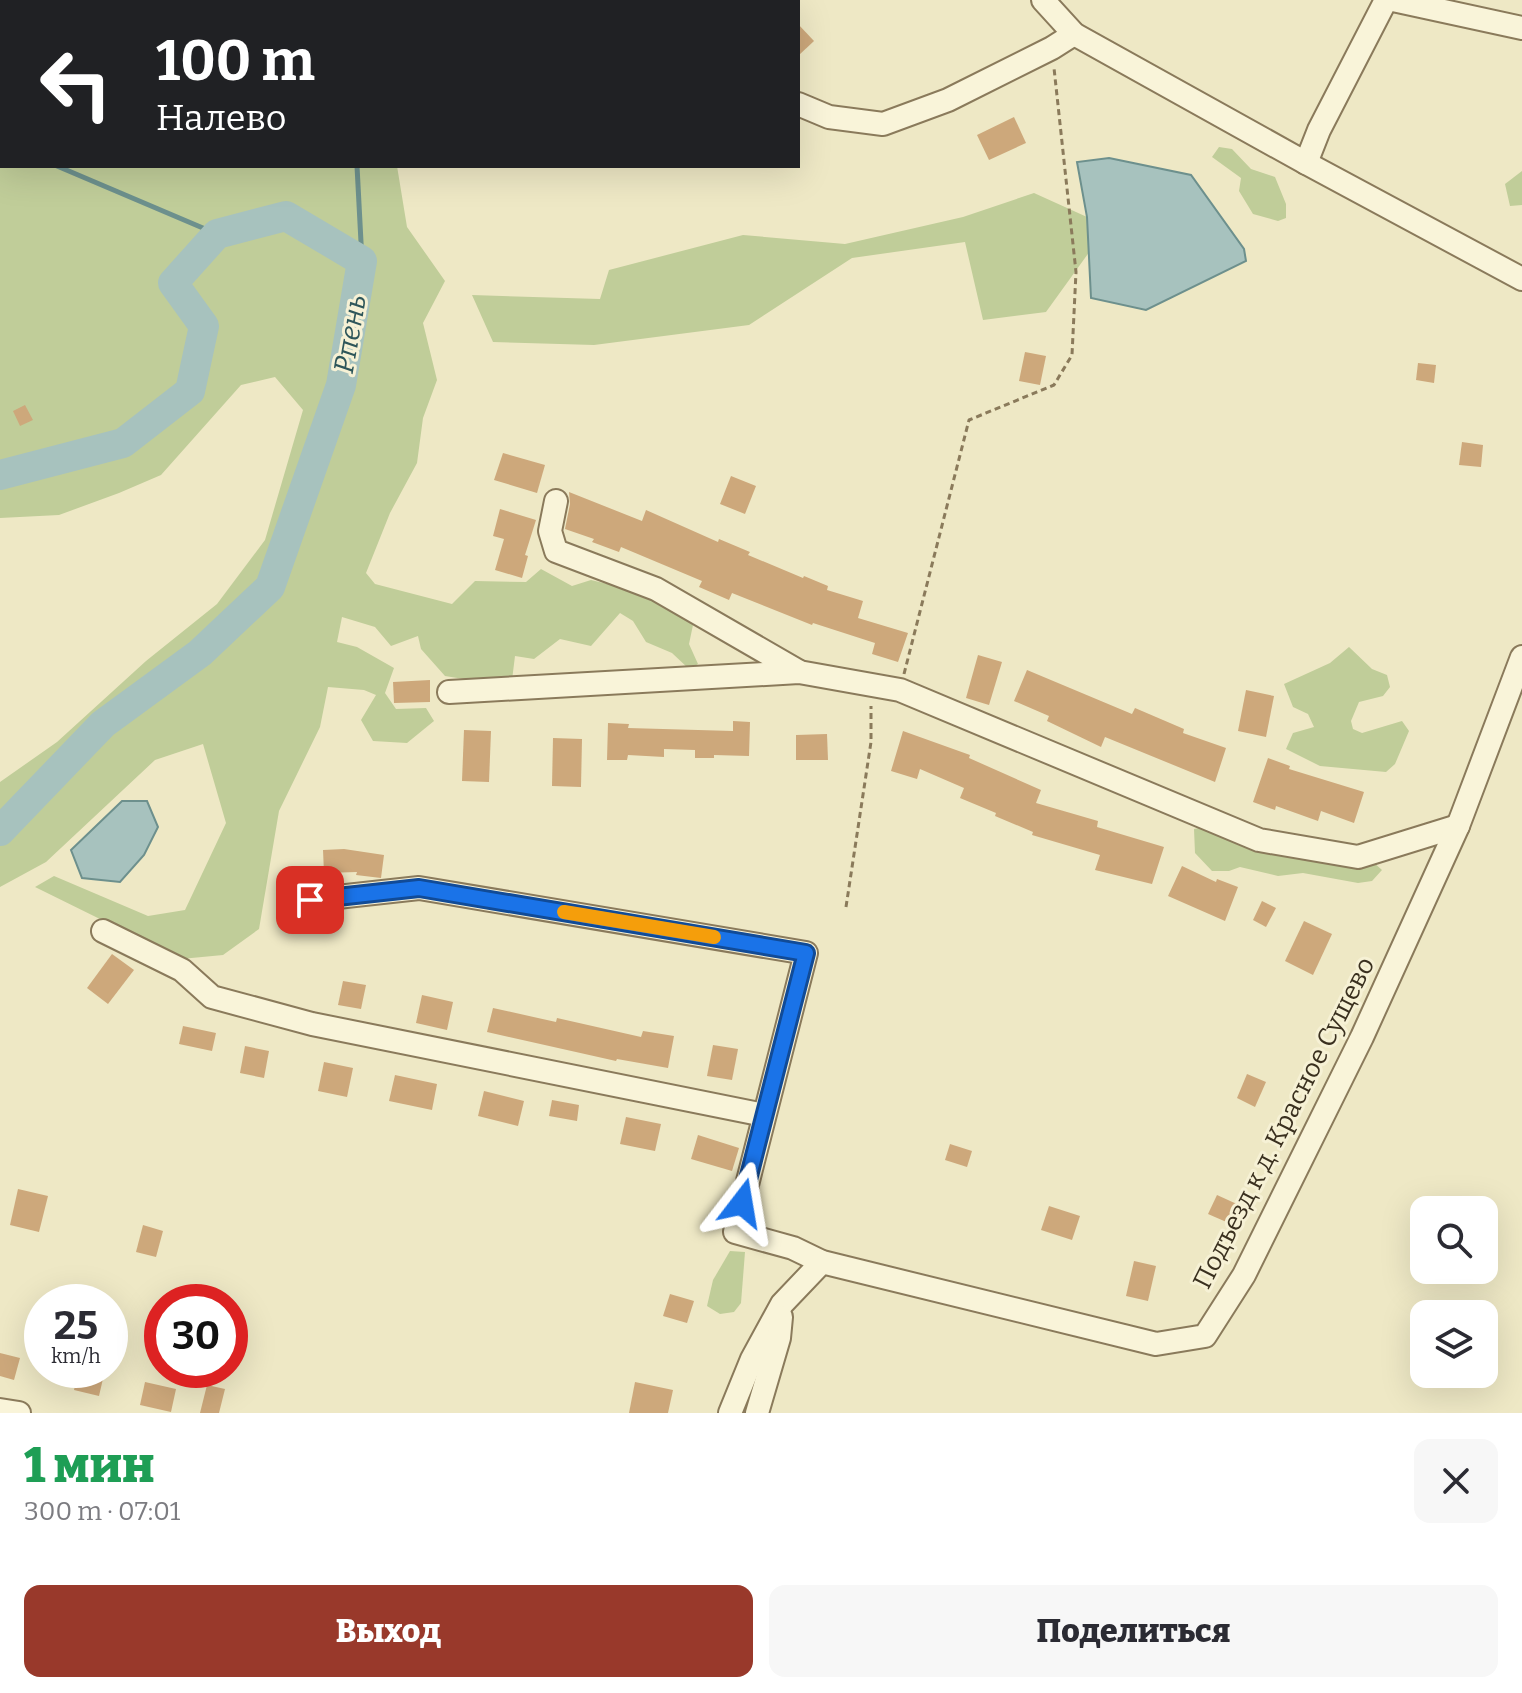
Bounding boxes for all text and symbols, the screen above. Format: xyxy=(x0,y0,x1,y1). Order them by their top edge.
text: 100 m xyxy=(156,28,315,95)
icon: left xyxy=(24,32,128,136)
text: Налево xyxy=(156,96,287,140)
water label: Рпень xyxy=(327,292,373,376)
pin xyxy=(276,866,344,934)
icon: arrive xyxy=(288,878,332,922)
street label: Подъезд к д. Красное Сущево xyxy=(1187,952,1381,1294)
position arrow xyxy=(700,1161,784,1245)
map controls xyxy=(1410,1196,1498,1388)
button: search xyxy=(1410,1196,1498,1284)
speed limit sign: 30 xyxy=(144,1284,248,1388)
button: layers xyxy=(1410,1300,1498,1388)
text: 25 xyxy=(54,1302,98,1350)
text: km/h xyxy=(51,1344,101,1368)
text: 1 мин xyxy=(24,1437,155,1495)
button: close xyxy=(1414,1439,1498,1523)
text: 300 m · 07:01 xyxy=(24,1496,180,1527)
button: Выход xyxy=(24,1585,753,1677)
button: Поделиться xyxy=(769,1585,1498,1677)

